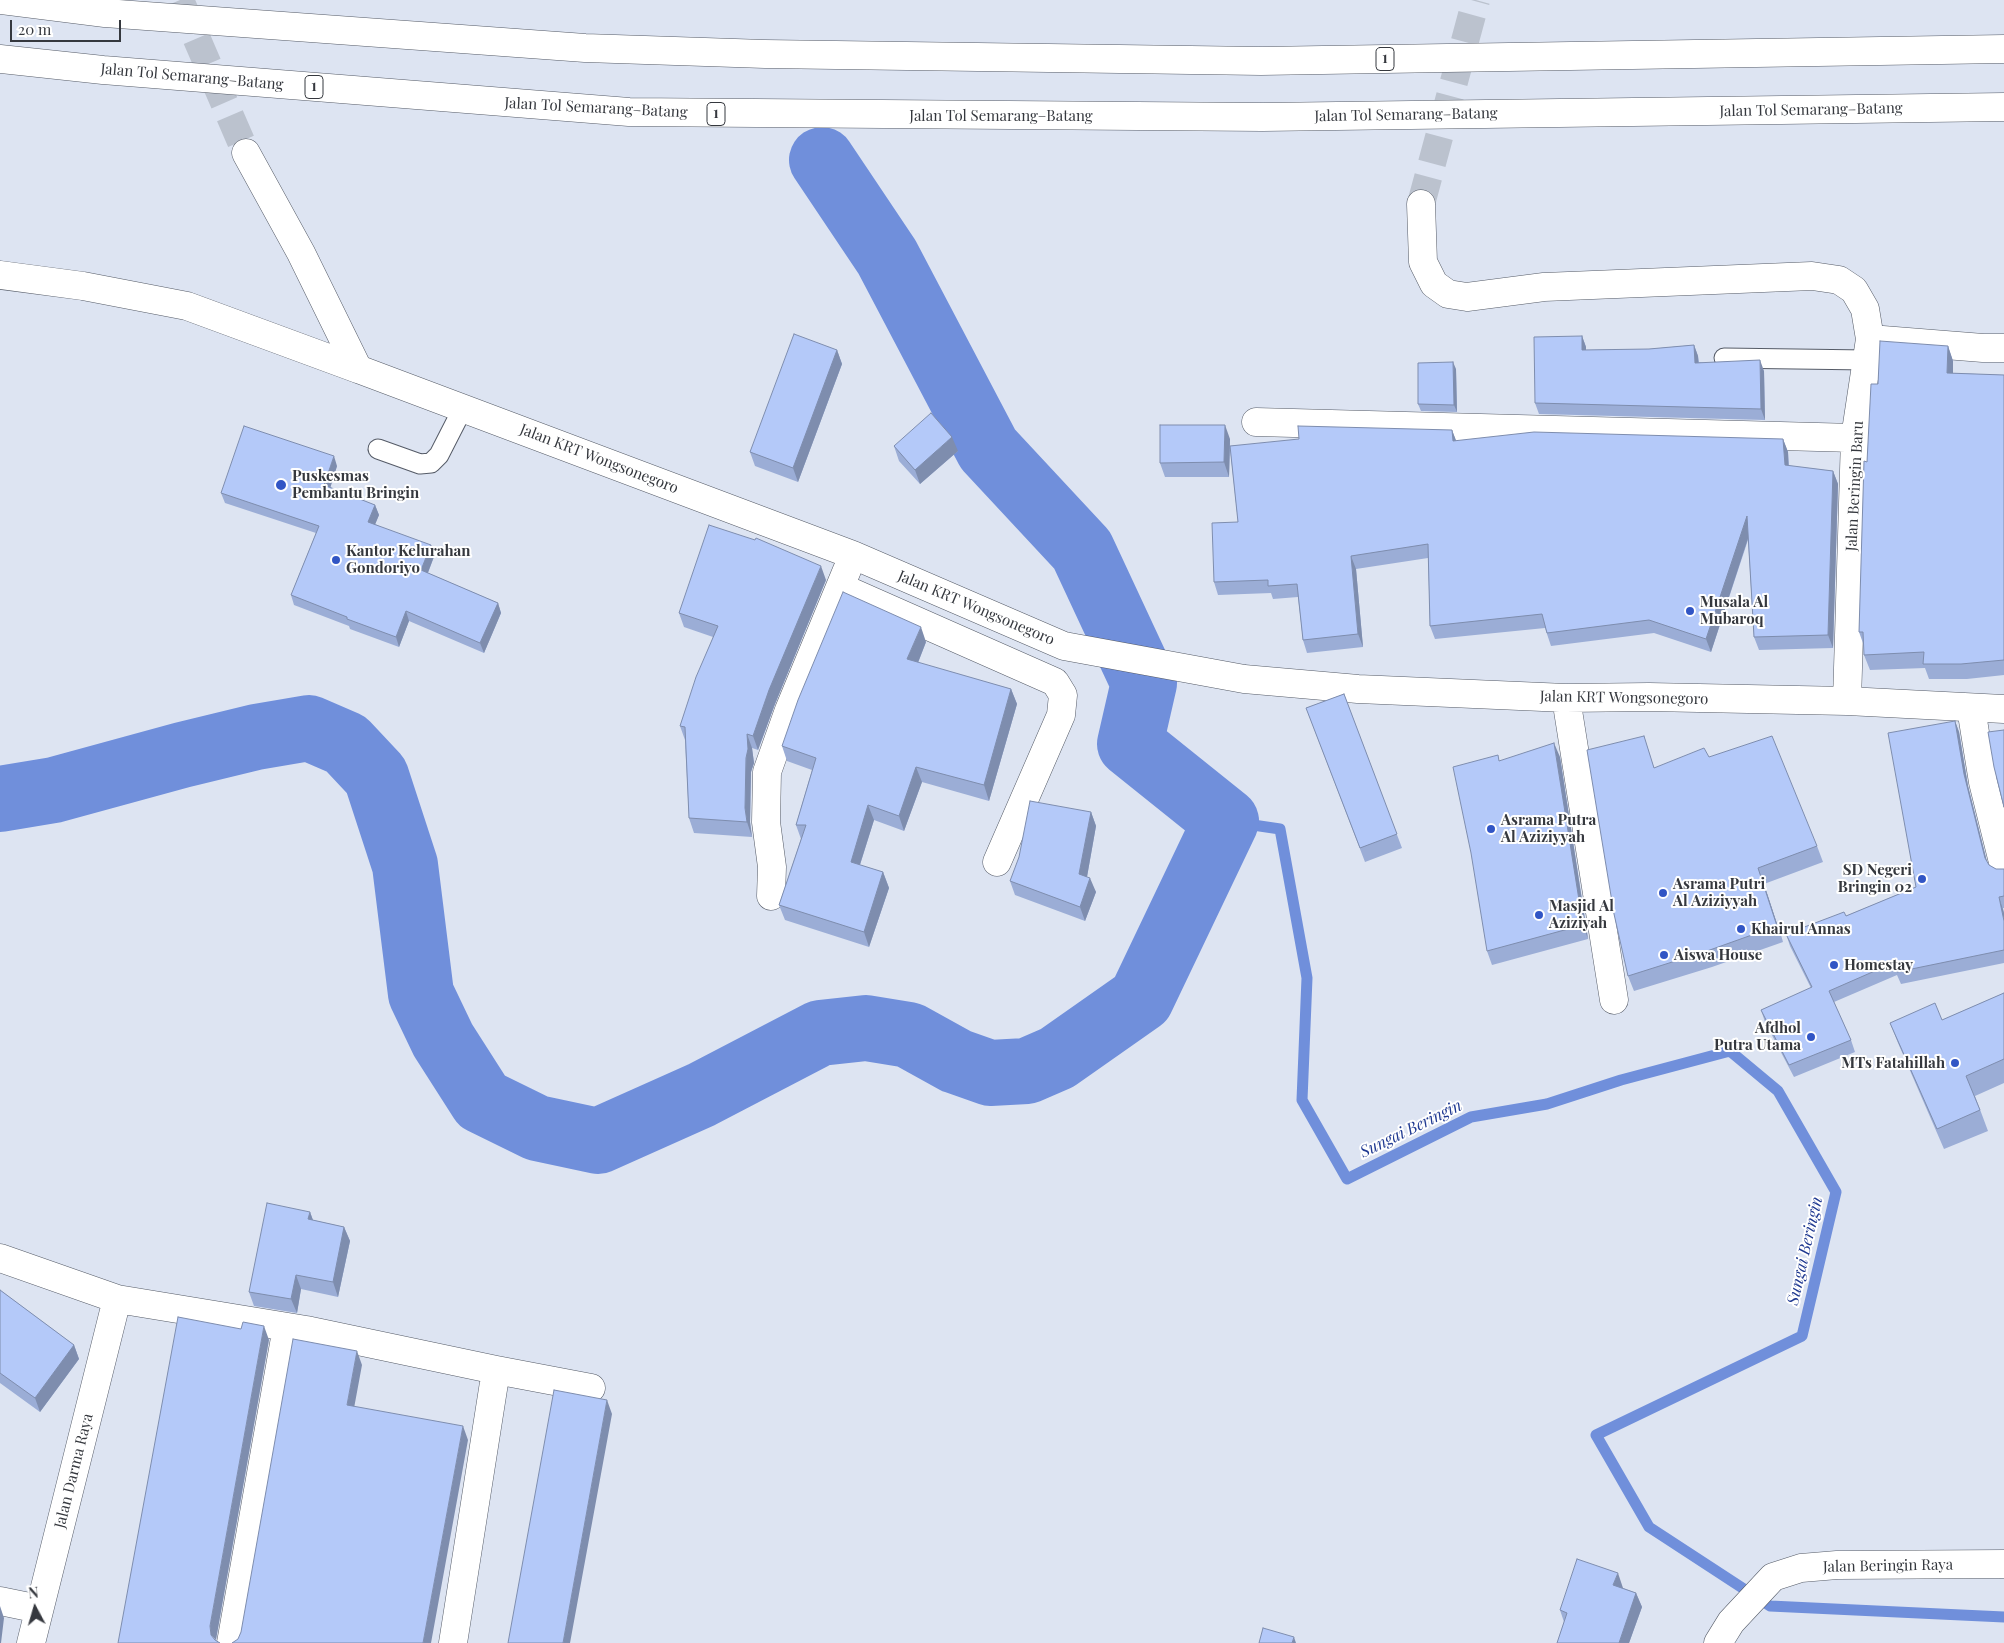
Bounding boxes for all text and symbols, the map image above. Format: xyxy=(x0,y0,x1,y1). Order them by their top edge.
scale bar xyxy=(12,10,124,42)
text: 20 m xyxy=(18,19,51,39)
road number: 1 xyxy=(1376,48,1394,70)
street label: Jalan Tol Semarang–Batang xyxy=(100,60,284,94)
road number: 1 xyxy=(305,75,323,98)
street label: Jalan Tol Semarang–Batang xyxy=(504,94,688,122)
street label: Jalan Tol Semarang–Batang xyxy=(1719,99,1903,121)
road number: 1 xyxy=(707,102,725,126)
street label: Jalan Tol Semarang–Batang xyxy=(1314,104,1498,126)
street label: Jalan Tol Semarang–Batang xyxy=(909,107,1093,125)
street label: Jalan KRT Wongsonegoro xyxy=(517,420,681,498)
street label: Jalan Beringin Baru xyxy=(1843,420,1867,552)
place label: Puskesmas Pembantu Bringin xyxy=(292,467,419,502)
marker: Puskesmas Pembantu Bringin xyxy=(274,478,288,492)
place label: Kantor Kelurahan Gondoriyo xyxy=(346,542,471,577)
marker: Kantor Kelurahan Gondoriyo xyxy=(330,554,342,566)
street label: Jalan KRT Wongsonegoro xyxy=(895,567,1057,649)
place label: Musala Al Mubaroq xyxy=(1700,593,1768,628)
marker: Musala Al Mubaroq xyxy=(1684,605,1696,617)
street label: Jalan KRT Wongsonegoro xyxy=(1540,688,1708,708)
place label: Asrama Putra Al Aziziyyah xyxy=(1501,811,1596,846)
marker: Asrama Putra Al Aziziyyah xyxy=(1485,823,1497,835)
place label: SD Negeri Bringin 02 xyxy=(1838,861,1912,896)
marker: SD Negeri Bringin 02 xyxy=(1916,873,1928,885)
place label: Asrama Putri Al Aziziyyah xyxy=(1673,875,1765,910)
marker: Asrama Putri Al Aziziyyah xyxy=(1657,887,1669,899)
place label: Masjid Al Aziziyah xyxy=(1549,897,1614,932)
marker: Masjid Al Aziziyah xyxy=(1533,909,1545,921)
place label: Khairul Annas xyxy=(1751,920,1851,938)
marker: Khairul Annas xyxy=(1735,923,1747,935)
place label: Aiswa House xyxy=(1674,946,1762,964)
marker: Aiswa House xyxy=(1658,949,1670,961)
place label: Homestay xyxy=(1844,956,1913,974)
marker: Homestay xyxy=(1828,959,1840,971)
place label: Afdhol Putra Utama xyxy=(1714,1019,1801,1054)
marker: Afdhol Putra Utama xyxy=(1805,1031,1817,1043)
place label: MTs Fatahillah xyxy=(1841,1054,1945,1072)
marker: MTs Fatahillah xyxy=(1949,1057,1961,1069)
water label: Sungai Beringin xyxy=(1357,1096,1465,1162)
water label: Sungai Beringin xyxy=(1783,1195,1827,1307)
street label: Jalan Darma Raya xyxy=(51,1412,97,1530)
street label: Jalan Beringin Raya xyxy=(1823,1556,1953,1576)
north arrow xyxy=(10,1583,60,1633)
text: N xyxy=(27,1583,39,1603)

